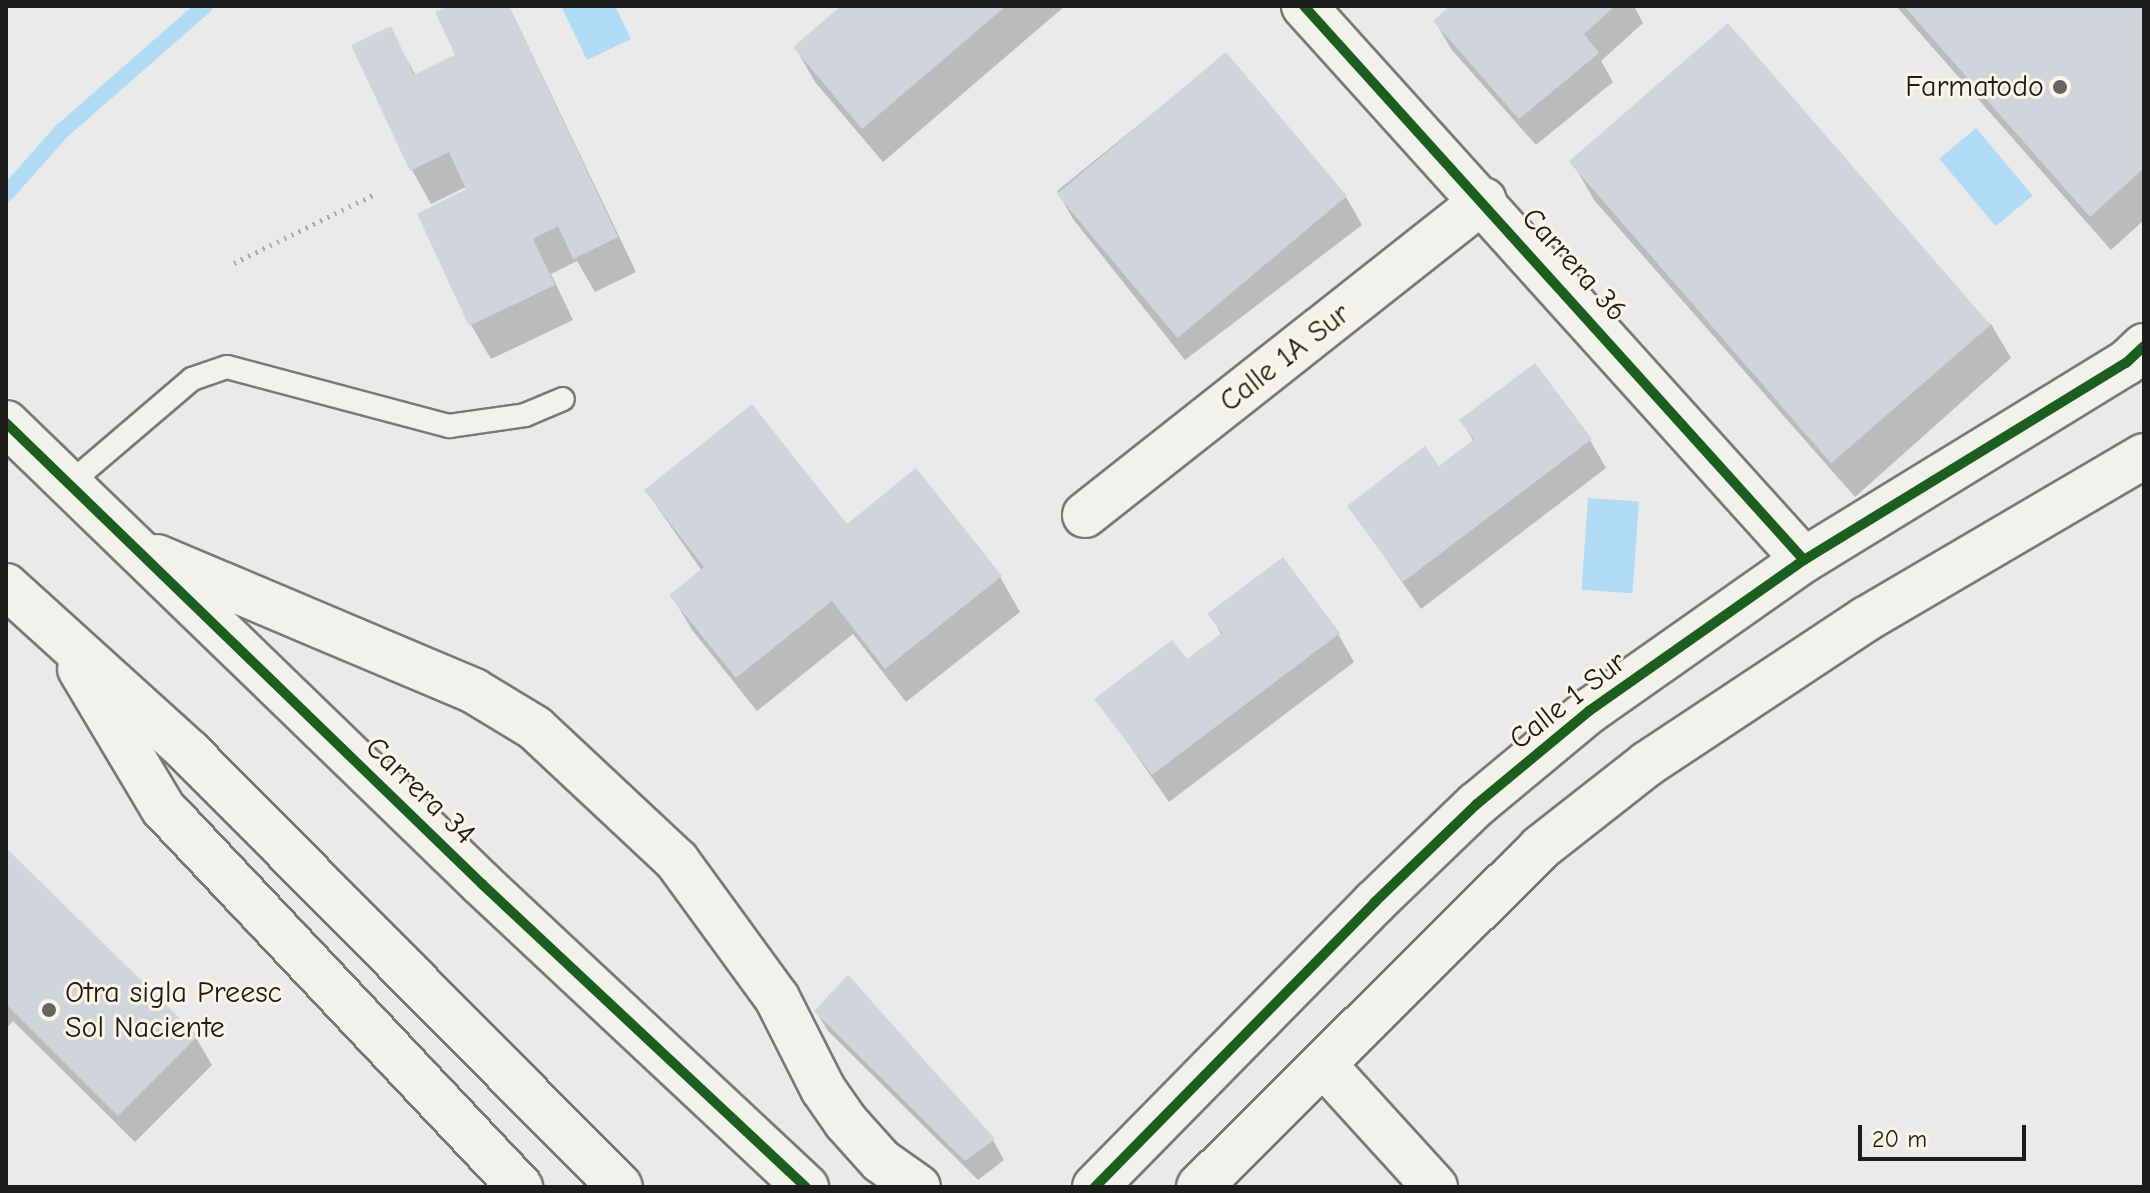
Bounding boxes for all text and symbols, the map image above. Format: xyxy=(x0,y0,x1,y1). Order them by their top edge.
place label: Farmatodo xyxy=(1905,69,2044,105)
marker: Farmatodo xyxy=(2051,78,2069,96)
street label: Carrera 36 xyxy=(1514,201,1634,329)
street label: Calle 1A Sur xyxy=(1213,296,1357,420)
street label: Calle 1 Sur xyxy=(1503,644,1633,758)
street label: Carrera 34 xyxy=(358,730,482,852)
place label: Otra sigla Preesc Sol Naciente xyxy=(65,975,282,1046)
marker: Otra sigla Preesc Sol Naciente xyxy=(40,1001,58,1019)
scale bar xyxy=(1862,1109,2030,1159)
text: 20 m xyxy=(1872,1125,1927,1153)

